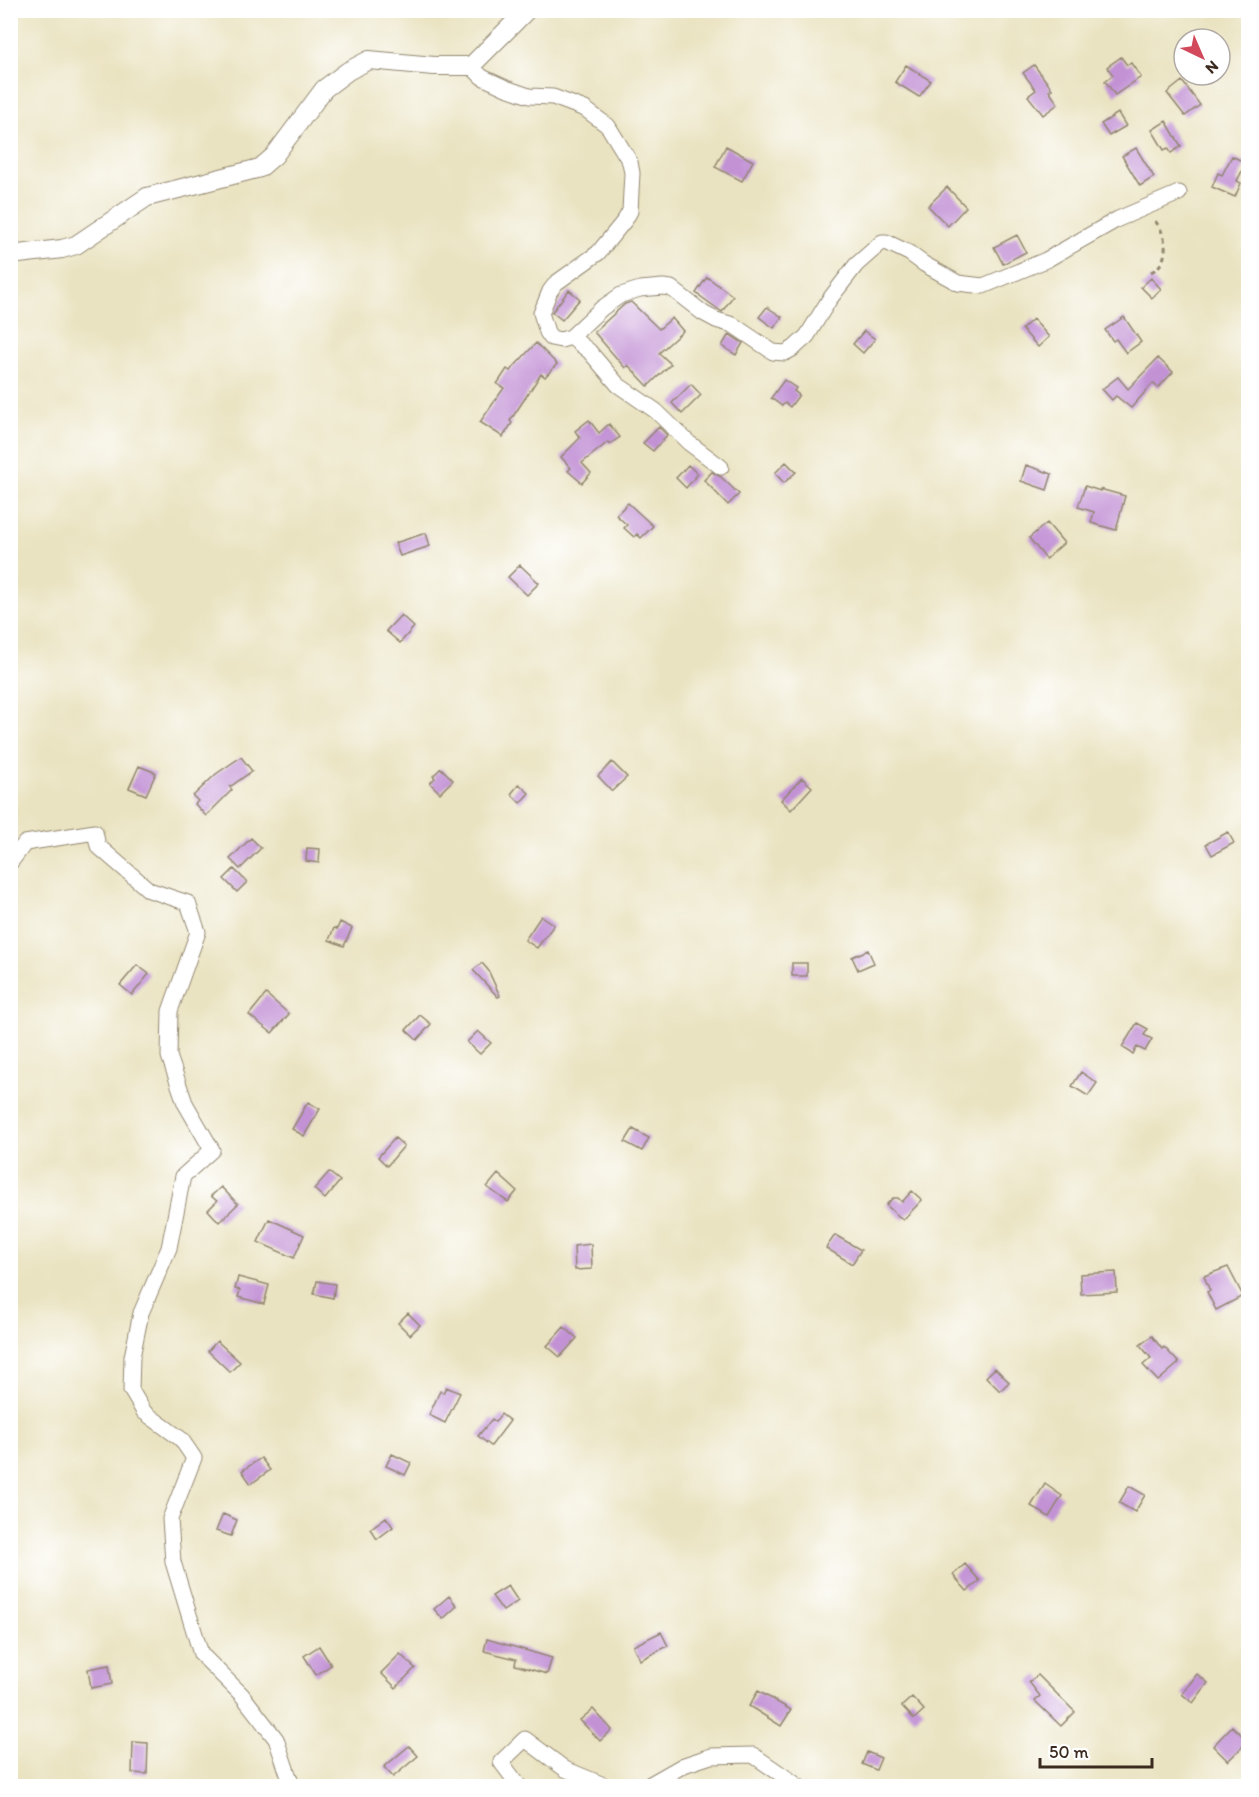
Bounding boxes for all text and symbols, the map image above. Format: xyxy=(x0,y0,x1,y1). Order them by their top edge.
north arrow xyxy=(1172,27,1232,87)
text: N xyxy=(1202,57,1223,78)
scale bar xyxy=(1040,1731,1152,1769)
text: 50 m xyxy=(1049,1741,1089,1763)

